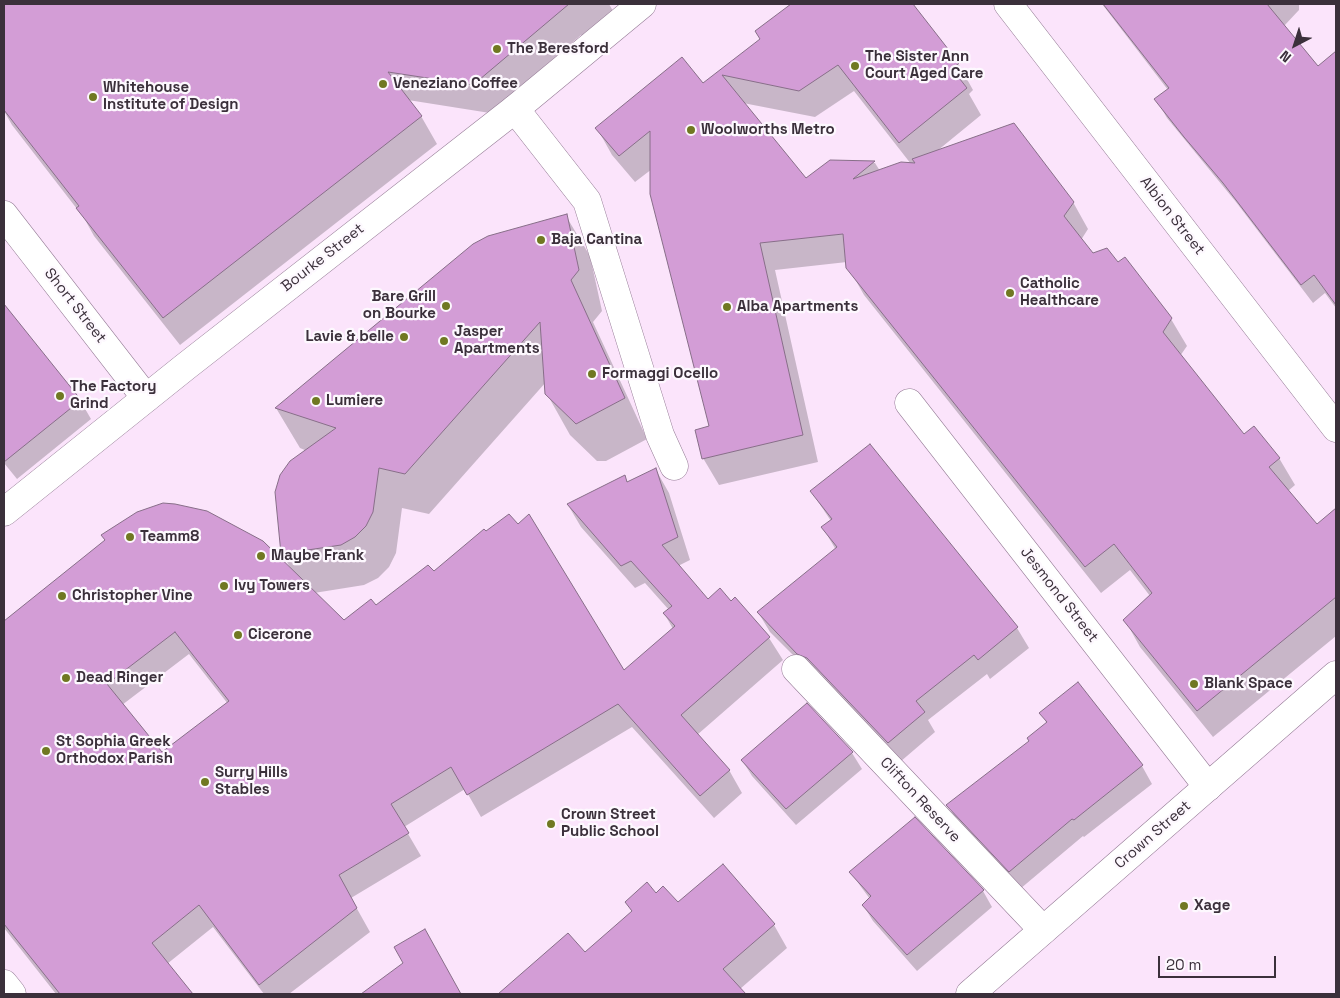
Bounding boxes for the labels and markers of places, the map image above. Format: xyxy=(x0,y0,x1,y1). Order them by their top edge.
place label: The Beresford xyxy=(507,40,609,58)
marker: The Beresford xyxy=(491,43,503,55)
place label: The Sister Ann Court Aged Care xyxy=(865,48,983,83)
marker: The Sister Ann Court Aged Care xyxy=(849,60,861,72)
place label: Veneziano Coffee xyxy=(393,75,518,93)
marker: Veneziano Coffee xyxy=(377,78,389,90)
place label: Whitehouse Institute of Design xyxy=(103,79,238,114)
marker: Whitehouse Institute of Design xyxy=(87,91,99,103)
place label: Woolworths Metro xyxy=(701,121,835,139)
marker: Woolworths Metro xyxy=(685,124,697,136)
place label: Baja Cantina xyxy=(551,231,642,249)
marker: Baja Cantina xyxy=(535,234,547,246)
place label: Catholic Healthcare xyxy=(1020,275,1099,310)
marker: Catholic Healthcare xyxy=(1004,287,1016,299)
place label: Bare Grill on Bourke xyxy=(363,288,436,323)
place label: Alba Apartments xyxy=(737,298,858,316)
marker: Bare Grill on Bourke xyxy=(440,300,452,312)
marker: Alba Apartments xyxy=(721,301,733,313)
place label: Jasper Apartments xyxy=(454,323,540,358)
place label: Lavie & belle xyxy=(305,328,394,346)
marker: Lavie & belle xyxy=(398,331,410,343)
marker: Jasper Apartments xyxy=(438,335,450,347)
place label: Formaggi Ocello xyxy=(602,365,718,383)
marker: Formaggi Ocello xyxy=(586,368,598,380)
place label: The Factory Grind xyxy=(70,378,156,413)
marker: The Factory Grind xyxy=(54,390,66,402)
place label: Lumiere xyxy=(326,392,383,410)
marker: Lumiere xyxy=(310,395,322,407)
place label: Teamm8 xyxy=(140,528,199,546)
marker: Teamm8 xyxy=(124,531,136,543)
place label: Maybe Frank xyxy=(271,547,364,565)
marker: Maybe Frank xyxy=(255,550,267,562)
place label: Ivy Towers xyxy=(234,577,310,595)
marker: Ivy Towers xyxy=(218,580,230,592)
place label: Christopher Vine xyxy=(72,587,193,605)
marker: Christopher Vine xyxy=(56,590,68,602)
place label: Cicerone xyxy=(248,626,312,644)
marker: Cicerone xyxy=(232,629,244,641)
place label: Dead Ringer xyxy=(76,669,163,687)
marker: Dead Ringer xyxy=(60,672,72,684)
place label: Blank Space xyxy=(1204,675,1293,693)
marker: Blank Space xyxy=(1188,678,1200,690)
place label: St Sophia Greek Orthodox Parish xyxy=(56,733,173,768)
marker: St Sophia Greek Orthodox Parish xyxy=(40,745,52,757)
place label: Surry Hills Stables xyxy=(215,764,288,799)
marker: Surry Hills Stables xyxy=(199,776,211,788)
place label: Crown Street Public School xyxy=(561,806,659,841)
marker: Crown Street Public School xyxy=(545,818,557,830)
place label: Xage xyxy=(1194,897,1230,915)
marker: Xage xyxy=(1178,900,1190,912)

